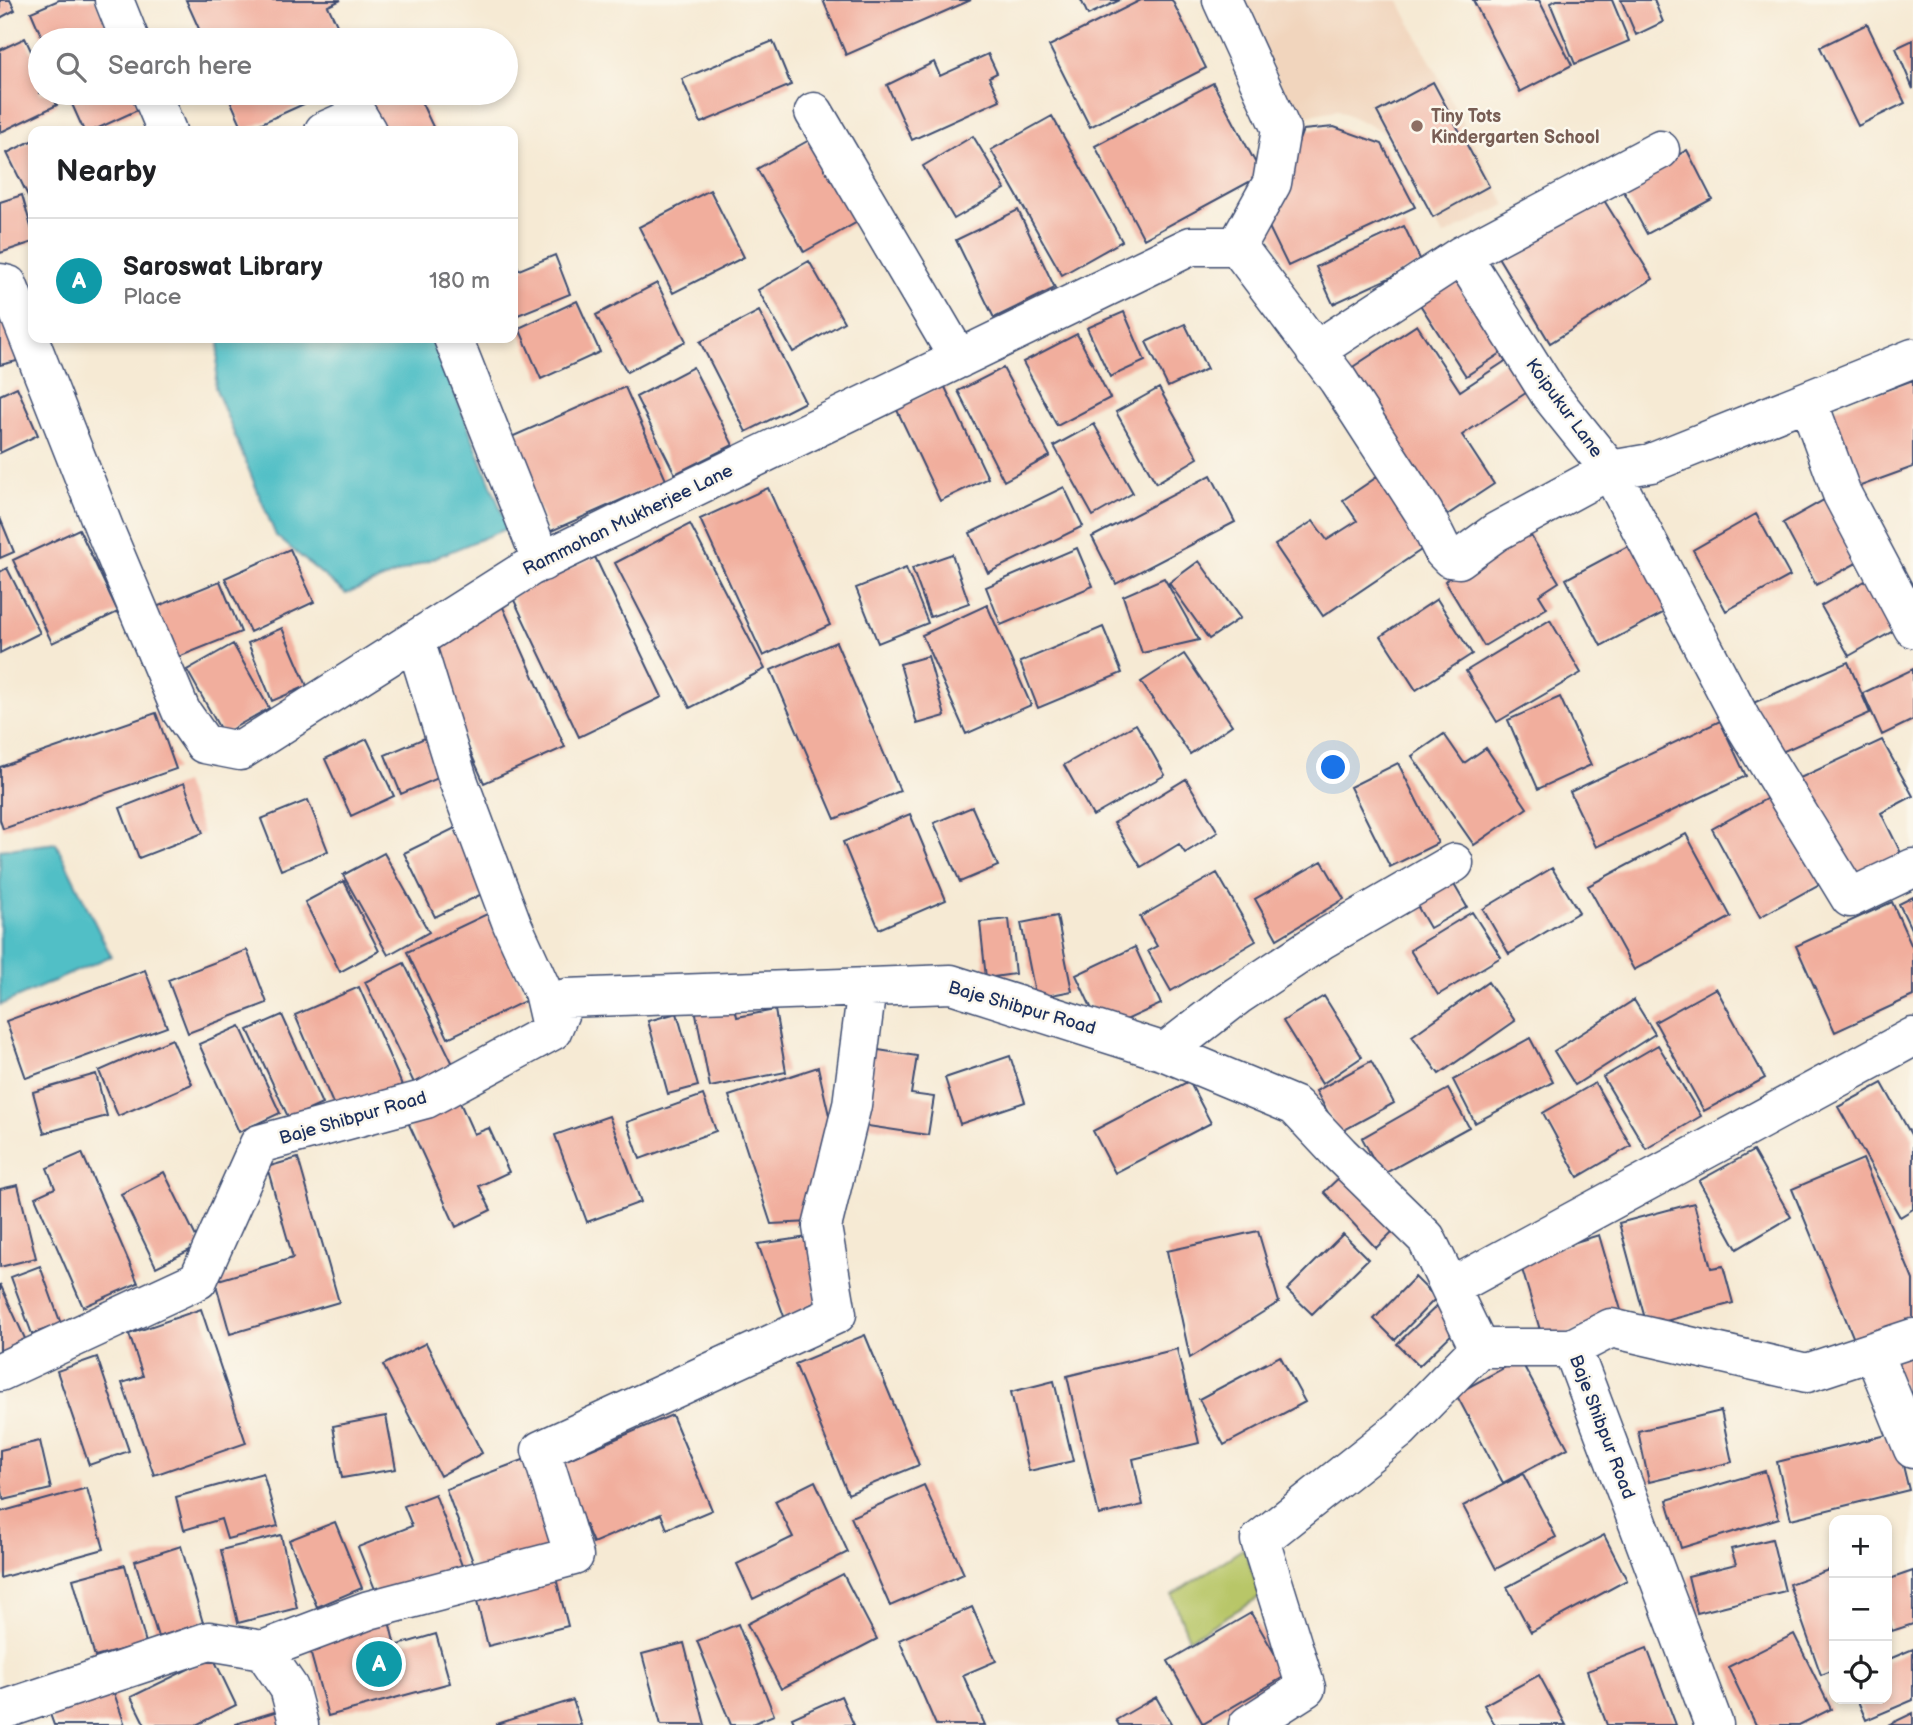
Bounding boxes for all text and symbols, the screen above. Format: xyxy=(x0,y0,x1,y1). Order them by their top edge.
search box xyxy=(28,28,518,105)
icon: search xyxy=(52,48,90,86)
text: Search here xyxy=(108,51,252,82)
place label: Tiny Tots Kindergarten School xyxy=(1431,106,1600,148)
marker: Tiny Tots Kindergarten School xyxy=(1409,118,1425,134)
text: Nearby xyxy=(56,154,156,190)
text: Saroswat Library xyxy=(123,252,323,283)
text: A xyxy=(72,267,86,295)
text: 180 m xyxy=(429,267,490,295)
text: Place xyxy=(123,283,181,311)
street label: Koipukur Lane xyxy=(1521,354,1607,462)
street label: Rammohan Mukherjee Lane xyxy=(520,460,737,580)
your location xyxy=(1316,750,1350,784)
street label: Baje Shibpur Road xyxy=(946,977,1098,1039)
street label: Baje Shibpur Road xyxy=(277,1087,429,1149)
street label: Baje Shibpur Road xyxy=(1565,1352,1639,1502)
map controls xyxy=(1829,1515,1892,1704)
button: + xyxy=(1829,1515,1892,1578)
button: − xyxy=(1829,1578,1892,1641)
pin: A xyxy=(356,1638,402,1690)
button: locate xyxy=(1829,1641,1892,1704)

